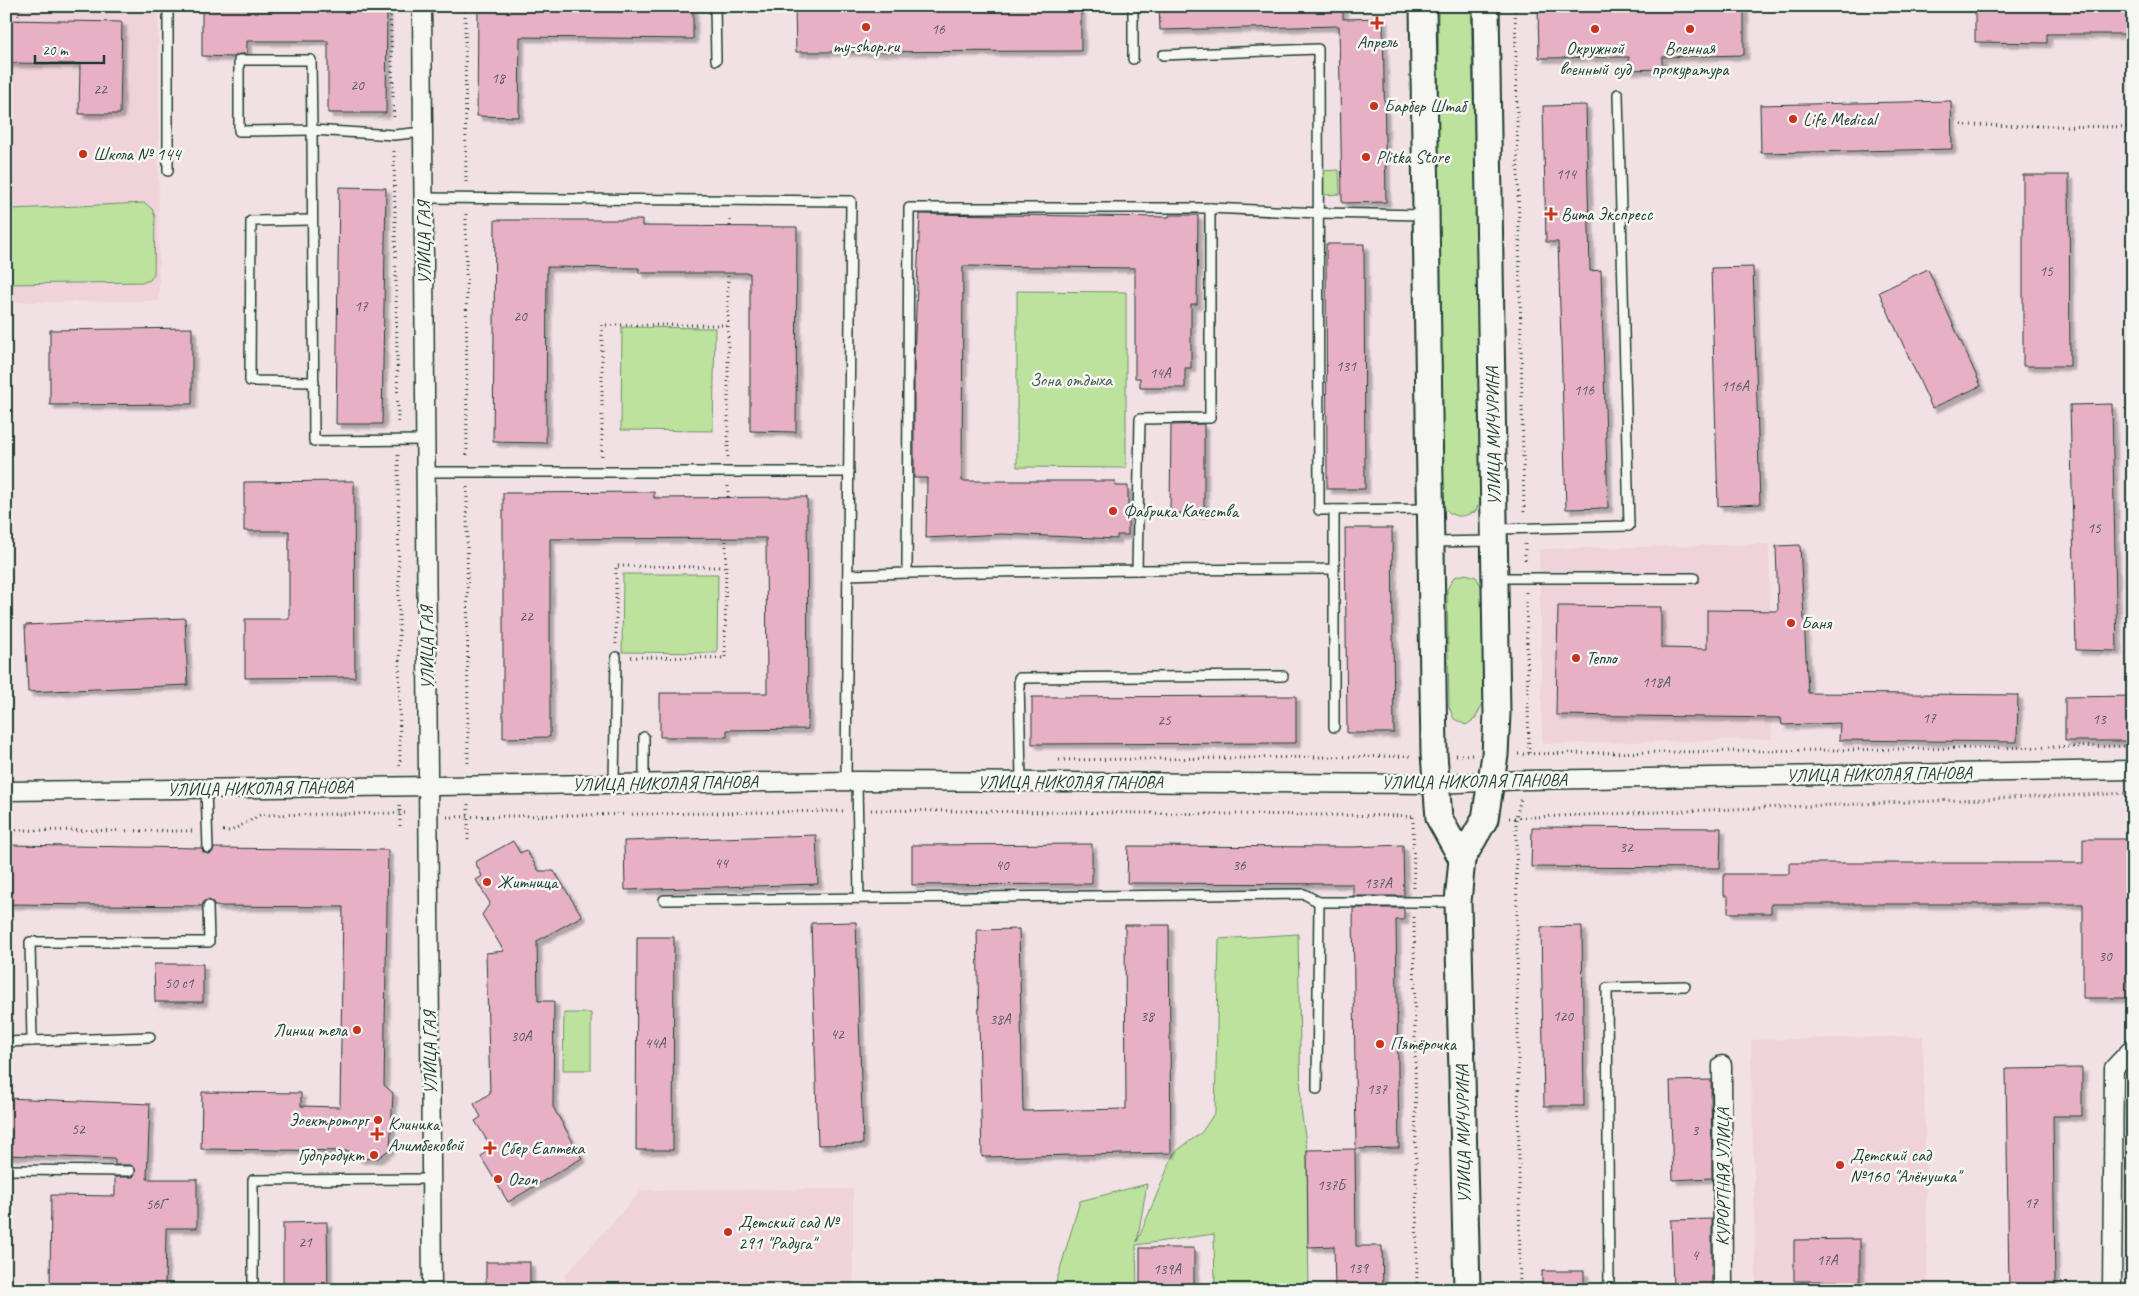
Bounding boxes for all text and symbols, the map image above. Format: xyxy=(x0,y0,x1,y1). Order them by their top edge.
marker: Апрель xyxy=(1371,17,1383,29)
house number: 16 xyxy=(931,20,946,39)
marker: my-shop.ru xyxy=(860,21,872,33)
marker: Окружной военный суд xyxy=(1589,23,1601,35)
marker: Военная прокуратура xyxy=(1684,23,1696,35)
place label: Апрель xyxy=(1357,31,1398,53)
scale bar xyxy=(35,32,104,64)
place label: my-shop.ru xyxy=(833,35,900,57)
place label: Окружной военный суд xyxy=(1560,37,1633,80)
place label: Военная прокуратура xyxy=(1651,37,1730,80)
text: 20 m xyxy=(42,41,69,60)
house number: 18 xyxy=(491,69,506,88)
house number: 20 xyxy=(350,76,365,95)
house number: 22 xyxy=(93,80,108,99)
place label: Барбер Штаб xyxy=(1384,95,1469,117)
marker: Барбер Штаб xyxy=(1368,100,1380,112)
place label: Life Medical xyxy=(1803,108,1879,130)
marker: Life Medical xyxy=(1787,113,1799,125)
place label: Школа № 144 xyxy=(93,143,182,165)
place label: Plitka Store xyxy=(1376,146,1450,168)
marker: Школа № 144 xyxy=(77,148,89,160)
marker: Plitka Store xyxy=(1360,151,1372,163)
house number: 114 xyxy=(1556,165,1577,184)
street label: УЛИЦА ГАЯ xyxy=(413,199,435,285)
place label: Вита Экспресс xyxy=(1561,203,1654,225)
marker: Вита Экспресс xyxy=(1545,208,1557,220)
house number: 15 xyxy=(2039,262,2054,281)
house number: 17 xyxy=(354,297,369,316)
house number: 20 xyxy=(513,307,528,326)
house number: 131 xyxy=(1336,357,1357,376)
house number: 14А xyxy=(1149,364,1172,383)
street label: УЛИЦА МИЧУРИНА xyxy=(1481,366,1505,505)
park label: Зона отдыха xyxy=(1030,369,1113,391)
house number: 116А xyxy=(1721,377,1750,396)
house number: 116 xyxy=(1574,381,1595,400)
place label: Фабрика Качества xyxy=(1123,500,1240,522)
marker: Фабрика Качества xyxy=(1107,505,1119,517)
house number: 15 xyxy=(2087,519,2102,538)
street label: УЛИЦА ГАЯ xyxy=(416,604,438,690)
house number: 22 xyxy=(519,607,534,626)
place label: Баня xyxy=(1801,612,1832,634)
marker: Баня xyxy=(1785,617,1797,629)
place label: Тепло xyxy=(1586,647,1618,669)
marker: Тепло xyxy=(1570,652,1582,664)
house number: 118А xyxy=(1642,673,1671,692)
house number: 17 xyxy=(1922,709,1937,728)
house number: 13 xyxy=(2092,710,2107,729)
house number: 25 xyxy=(1157,711,1172,730)
street label: УЛИЦА НИКОЛАЯ ПАНОВА xyxy=(1786,761,1973,787)
street label: УЛИЦА НИКОЛАЯ ПАНОВА xyxy=(1381,768,1568,794)
street label: УЛИЦА НИКОЛАЯ ПАНОВА xyxy=(572,770,759,796)
street label: УЛИЦА НИКОЛАЯ ПАНОВА xyxy=(977,771,1164,793)
street label: УЛИЦА НИКОЛАЯ ПАНОВА xyxy=(167,775,354,801)
house number: 32 xyxy=(1619,838,1634,857)
house number: 44 xyxy=(714,854,729,873)
house number: 40 xyxy=(995,856,1010,875)
house number: 36 xyxy=(1232,856,1247,875)
place label: Житница xyxy=(497,871,559,893)
house number: 137А xyxy=(1364,874,1393,893)
marker: Житница xyxy=(481,876,493,888)
house number: 30 xyxy=(2098,947,2113,966)
house number: 50 с1 xyxy=(164,974,195,993)
house number: 38 xyxy=(1140,1007,1155,1026)
house number: 120 xyxy=(1553,1007,1574,1026)
street label: УЛИЦА ГАЯ xyxy=(419,1009,441,1095)
house number: 38А xyxy=(989,1010,1012,1029)
place label: Линии тела xyxy=(273,1019,349,1041)
marker: Линии тела xyxy=(351,1024,363,1036)
house number: 42 xyxy=(830,1025,845,1044)
house number: 30A xyxy=(510,1027,533,1046)
place label: Пятёрочка xyxy=(1390,1033,1458,1055)
house number: 44А xyxy=(644,1034,667,1053)
marker: Пятёрочка xyxy=(1374,1038,1386,1050)
street label: УЛИЦА МИЧУРИНА xyxy=(1451,1064,1475,1203)
house number: 137 xyxy=(1367,1080,1388,1099)
street label: КУРОРТНАЯ УЛИЦА xyxy=(1712,1107,1734,1246)
place label: Эоектроторг xyxy=(289,1109,370,1131)
place label: Клиника Алимбековой xyxy=(388,1113,465,1156)
marker: Эоектроторг xyxy=(372,1114,384,1126)
house number: 52 xyxy=(71,1120,86,1139)
house number: 3 xyxy=(1692,1121,1700,1140)
marker: Клиника Алимбековой xyxy=(370,1127,384,1141)
place label: Сбер Еаптека xyxy=(500,1137,586,1159)
marker: Сбер Еаптека xyxy=(484,1142,496,1154)
place label: Гудпродукт xyxy=(298,1144,365,1166)
place label: Детский сад №160 "Алёнушка" xyxy=(1850,1144,1964,1187)
marker: Гудпродукт xyxy=(368,1149,380,1161)
marker: Детский сад №160 "Алёнушка" xyxy=(1834,1159,1846,1171)
place label: Ozon xyxy=(508,1168,538,1190)
marker: Ozon xyxy=(492,1173,504,1185)
house number: 137Б xyxy=(1317,1176,1347,1195)
house number: 17 xyxy=(2024,1194,2039,1213)
house number: 56Г xyxy=(146,1195,169,1214)
place label: Детский сад № 291 "Радуга" xyxy=(738,1211,841,1254)
marker: Детский сад № 291 "Радуга" xyxy=(722,1226,734,1238)
house number: 21 xyxy=(298,1233,313,1252)
house number: 4 xyxy=(1692,1246,1700,1265)
house number: 17А xyxy=(1816,1251,1839,1270)
house number: 139 xyxy=(1348,1259,1369,1278)
house number: 139А xyxy=(1153,1260,1182,1279)

